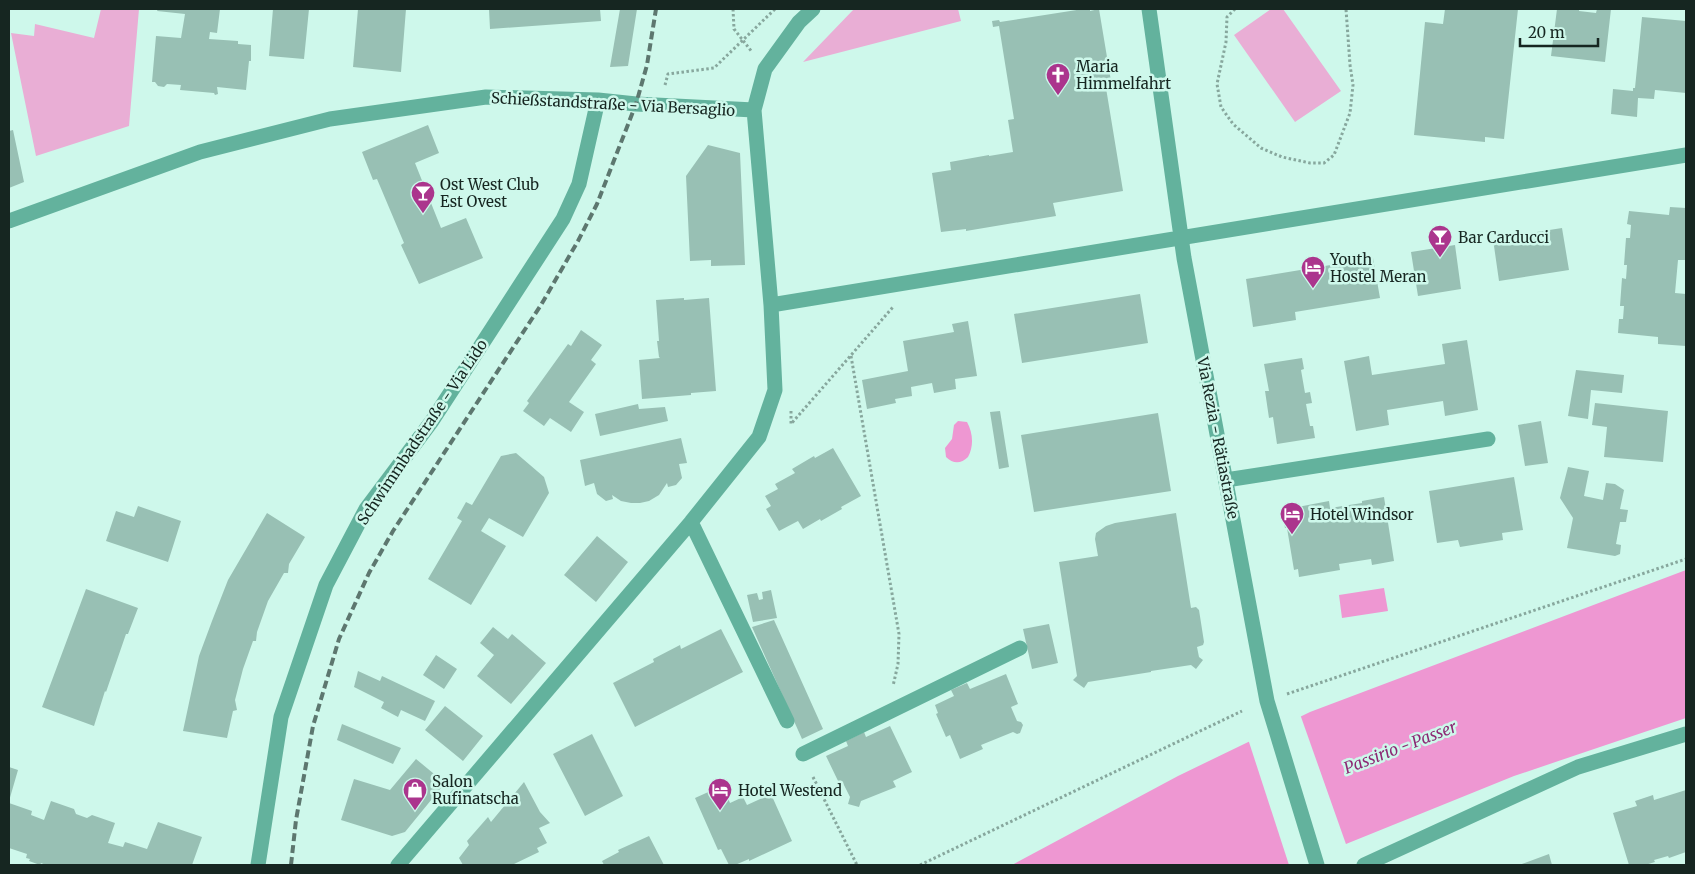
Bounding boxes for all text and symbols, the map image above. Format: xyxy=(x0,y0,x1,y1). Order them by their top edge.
scale bar xyxy=(1520,15,1598,47)
text: 20 m xyxy=(1528,23,1565,42)
place label: Maria Himmelfahrt xyxy=(1076,57,1171,93)
church icon: Maria Himmelfahrt xyxy=(1045,62,1071,96)
street label: Schießstandstraße - Via Bersaglio xyxy=(490,88,736,120)
place label: Ost West Club Est Ovest xyxy=(440,175,539,211)
bar icon: Ost West Club Est Ovest xyxy=(410,180,436,214)
bar icon: Bar Carducci xyxy=(1427,224,1453,258)
place label: Bar Carducci xyxy=(1458,228,1549,247)
place label: Youth Hostel Meran xyxy=(1329,250,1427,286)
hotel icon: Youth Hostel Meran xyxy=(1300,255,1326,289)
street label: Schwimmbadstraße - Via Lido xyxy=(353,336,491,528)
street label: Via Rezia - Rätiastraße xyxy=(1193,354,1243,521)
hotel icon: Hotel Windsor xyxy=(1279,501,1305,535)
place label: Hotel Windsor xyxy=(1310,505,1414,524)
water label: Passirio - Passer xyxy=(1341,716,1460,778)
place label: Salon Rufinatscha xyxy=(432,772,519,808)
shop icon: Salon Rufinatscha xyxy=(402,777,428,811)
hotel icon: Hotel Westend xyxy=(707,777,733,811)
place label: Hotel Westend xyxy=(738,781,842,800)

